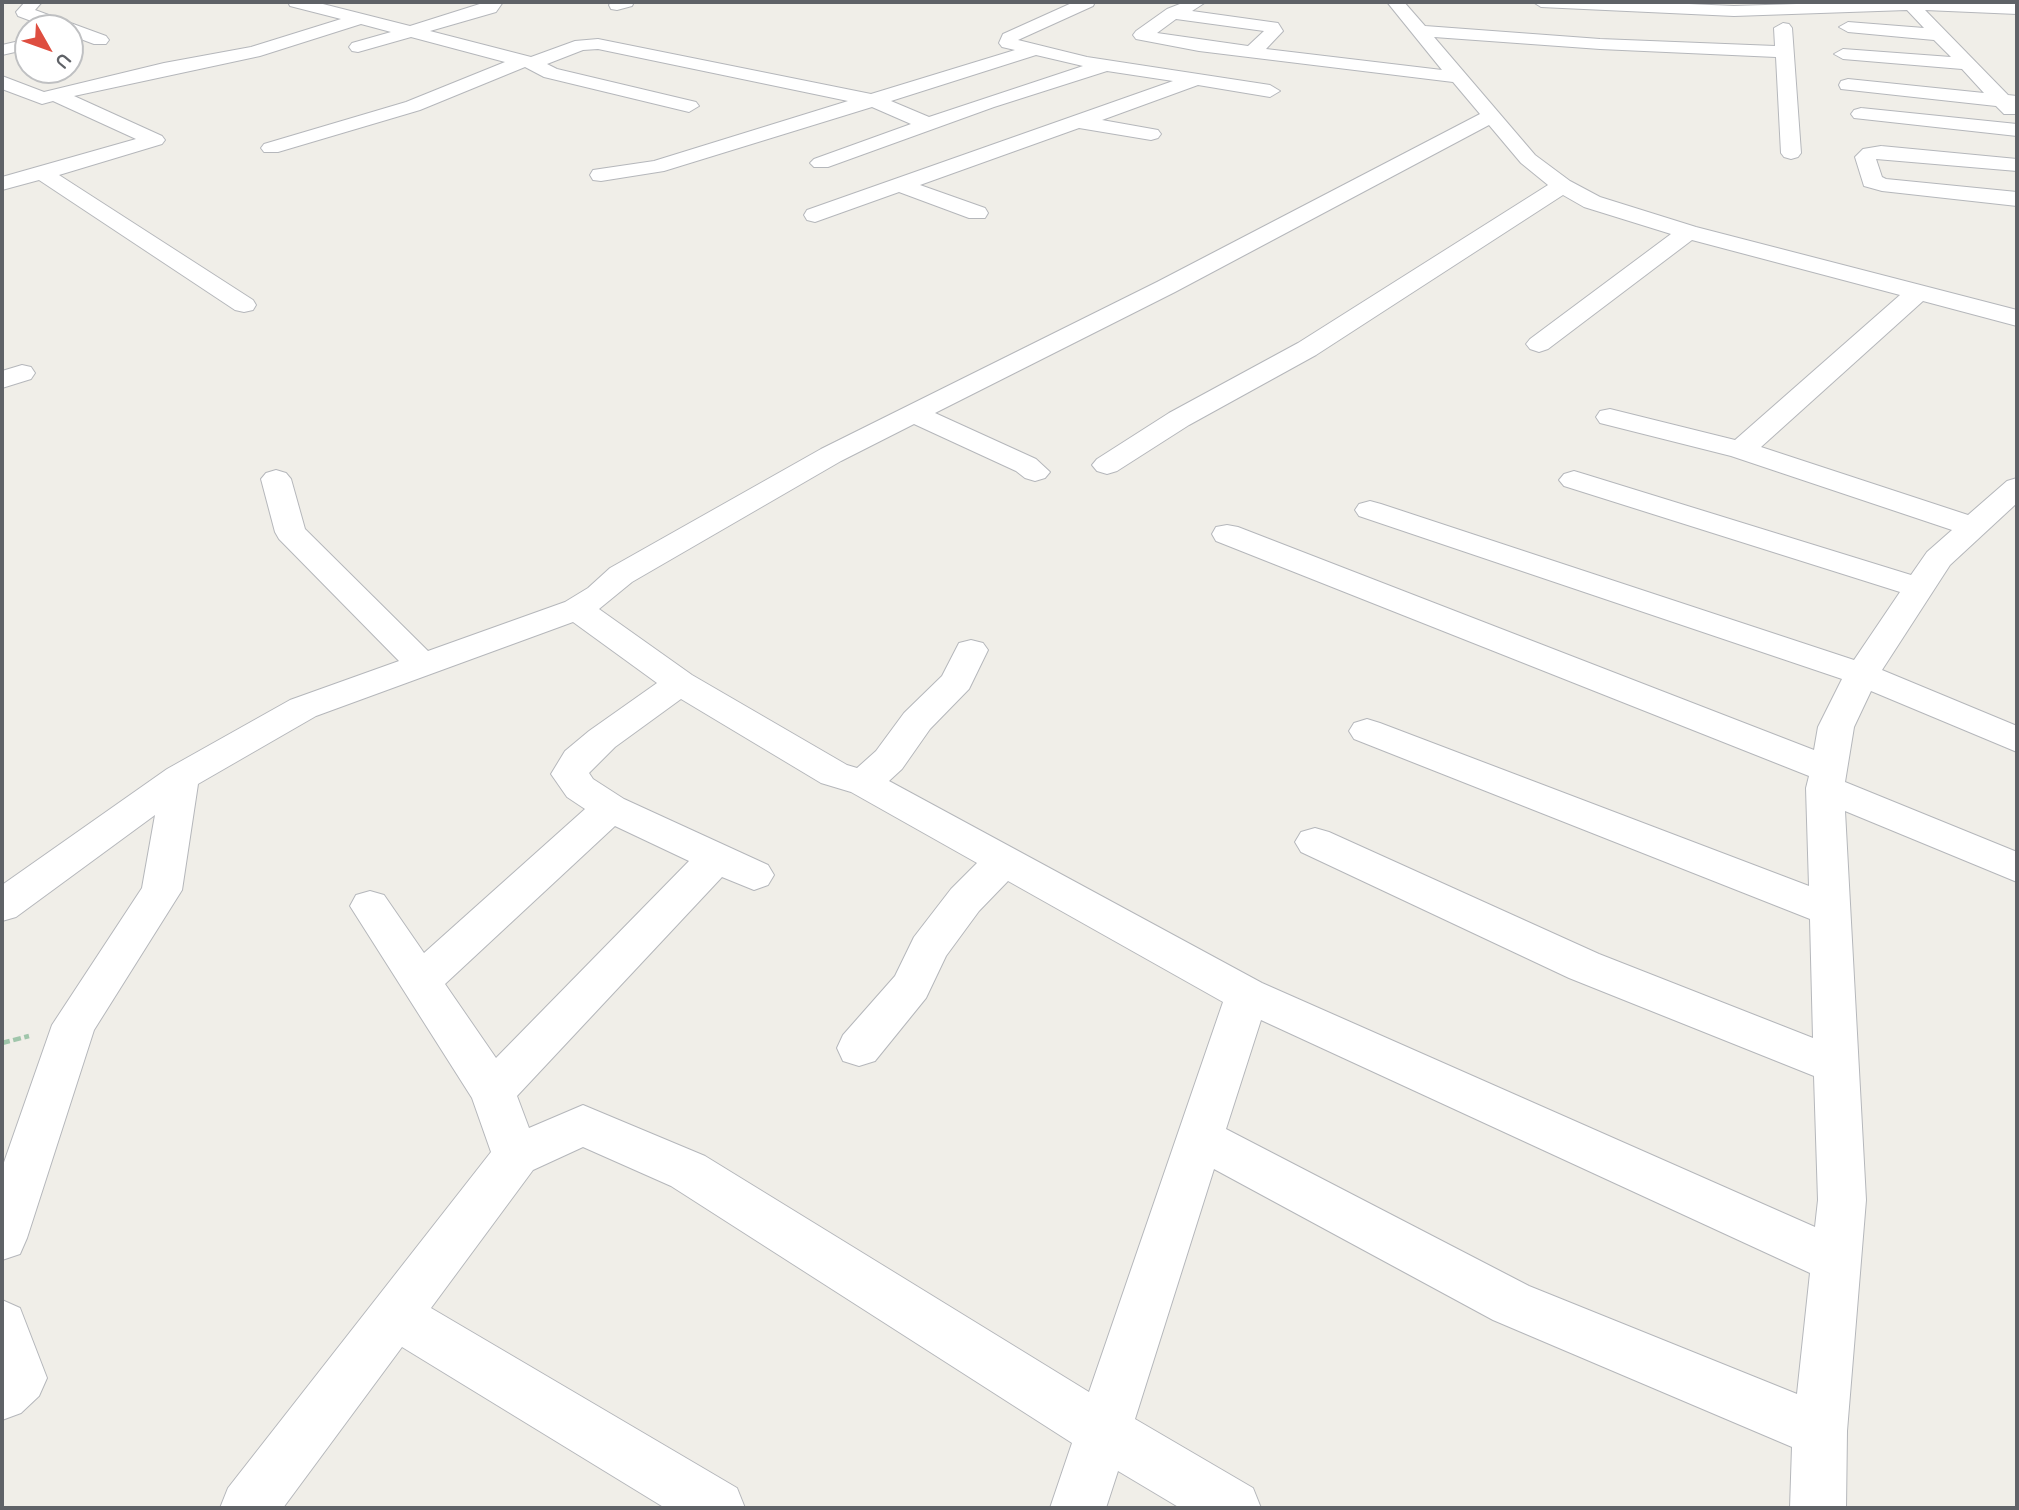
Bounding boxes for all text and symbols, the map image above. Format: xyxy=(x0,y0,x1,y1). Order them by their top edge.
north arrow xyxy=(14,14,84,84)
text: U xyxy=(50,48,77,74)

